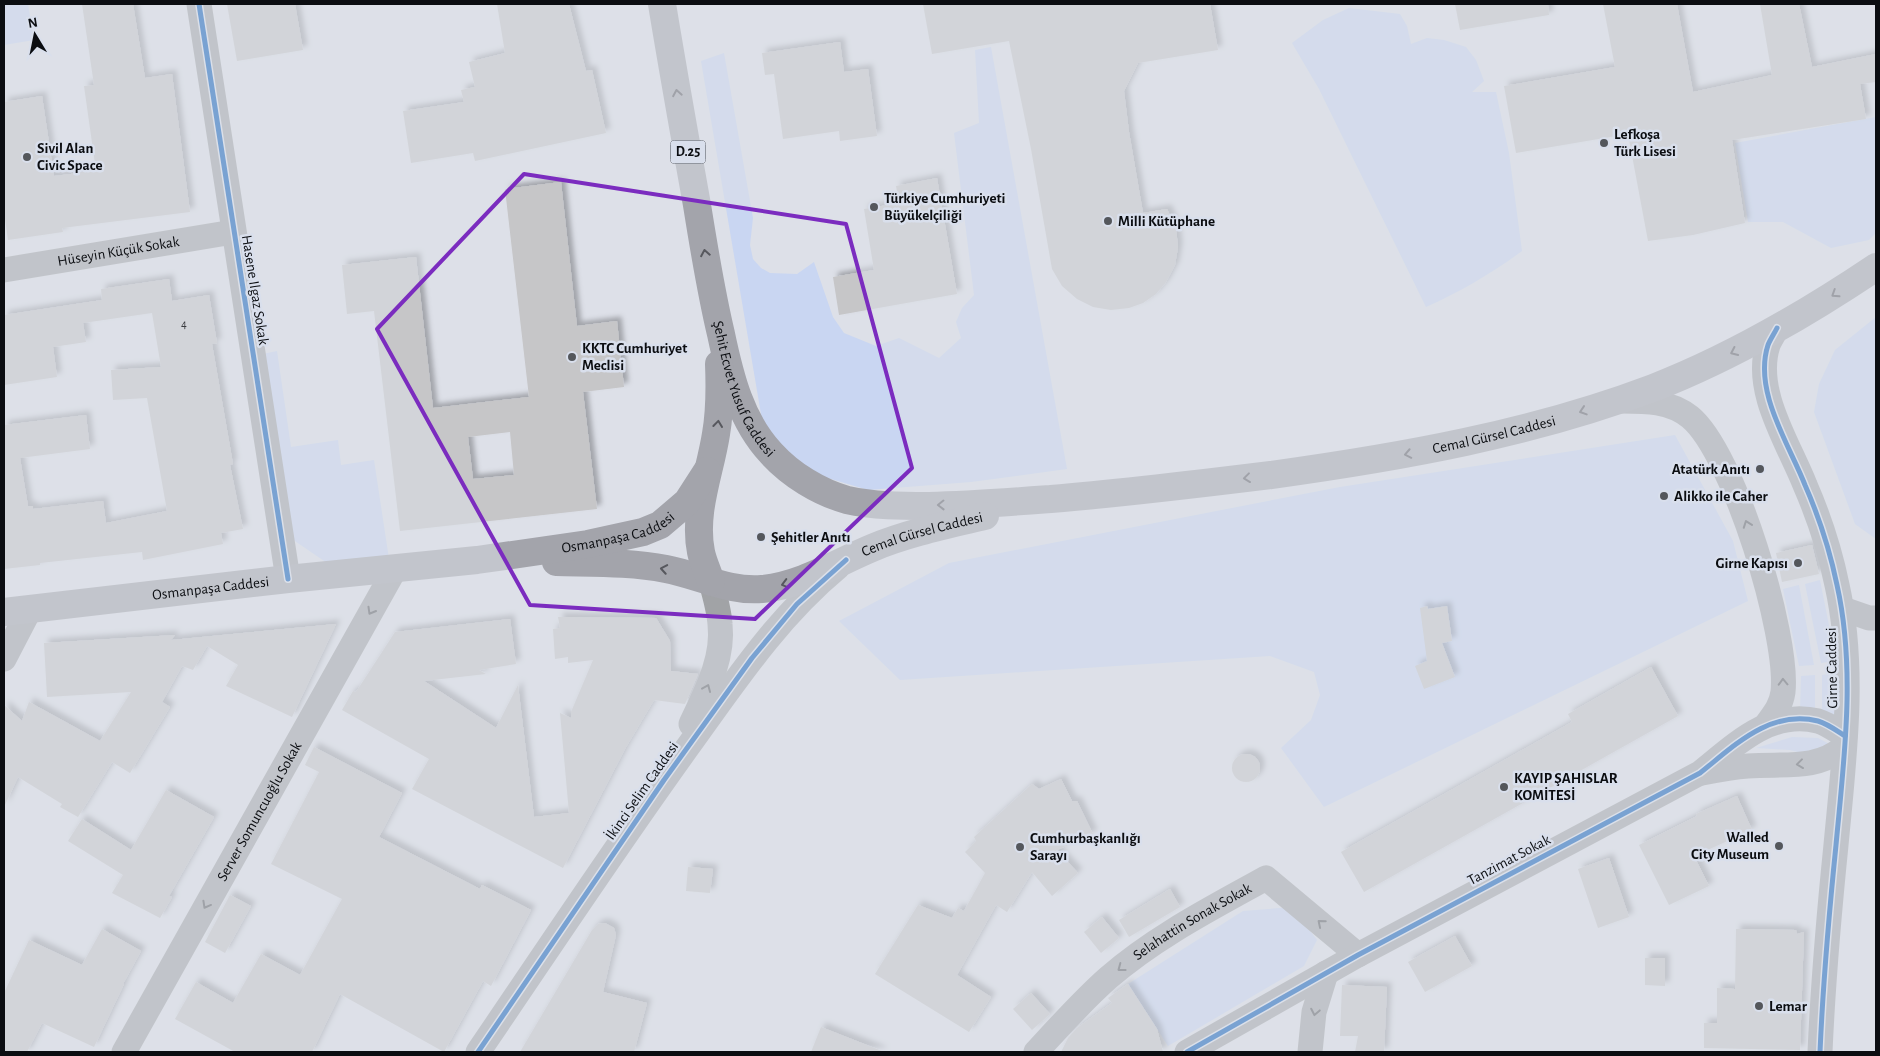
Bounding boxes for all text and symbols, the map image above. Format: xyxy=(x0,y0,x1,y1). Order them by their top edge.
north arrow xyxy=(10,10,60,60)
text: N xyxy=(27,15,39,31)
one-way arrow xyxy=(673,88,683,97)
place label: Lefkoşa Türk Lisesi xyxy=(1614,127,1676,159)
marker: Lefkoşa Türk Lisesi xyxy=(1598,137,1610,149)
road number: D.25 xyxy=(670,140,706,163)
place label: Sivil Alan Civic Space xyxy=(37,141,103,173)
marker: Sivil Alan Civic Space xyxy=(21,151,33,163)
place label: Türkiye Cumhuriyeti Büyükelçiliği xyxy=(884,191,1005,223)
marker: Türkiye Cumhuriyeti Büyükelçiliği xyxy=(868,201,880,213)
place label: Milli Kütüphane xyxy=(1118,214,1215,229)
marker: Milli Kütüphane xyxy=(1102,215,1114,227)
street label: Hüseyin Küçük Sokak xyxy=(56,233,181,269)
street label: Hasene Ilgaz Sokak xyxy=(239,234,271,346)
one-way arrow xyxy=(700,248,710,257)
one-way arrow xyxy=(1832,287,1841,297)
house number: 4 xyxy=(181,318,187,330)
street label: Şehit Ecvet Yusuf Caddesi xyxy=(711,319,778,460)
place label: KKTC Cumhuriyet Meclisi xyxy=(582,341,687,373)
one-way arrow xyxy=(1730,346,1739,356)
marker: KKTC Cumhuriyet Meclisi xyxy=(566,351,578,363)
one-way arrow xyxy=(1579,405,1588,415)
street label: Cemal Gürsel Caddesi xyxy=(1431,413,1557,456)
one-way arrow xyxy=(712,419,723,427)
one-way arrow xyxy=(1404,448,1413,458)
place label: Atatürk Anıtı xyxy=(1672,462,1750,477)
marker: Atatürk Anıtı xyxy=(1754,463,1766,475)
one-way arrow xyxy=(1243,472,1251,483)
place label: Alikko ile Caher xyxy=(1674,489,1769,504)
marker: Alikko ile Caher xyxy=(1658,490,1670,502)
one-way arrow xyxy=(937,500,945,511)
street label: Osmanpaşa Caddesi xyxy=(560,509,677,555)
street label: Cemal Gürsel Caddesi xyxy=(859,509,984,559)
one-way arrow xyxy=(1742,520,1752,529)
place label: Şehitler Anıtı xyxy=(771,530,851,545)
marker: Şehitler Anıtı xyxy=(755,531,767,543)
place label: Girne Kapısı xyxy=(1715,556,1788,571)
marker: Girne Kapısı xyxy=(1792,557,1804,569)
one-way arrow xyxy=(660,565,669,575)
street label: Osmanpaşa Caddesi xyxy=(151,574,270,602)
one-way arrow xyxy=(781,579,789,589)
one-way arrow xyxy=(367,606,377,615)
street label: Girne Caddesi xyxy=(1824,627,1840,709)
one-way arrow xyxy=(1777,677,1788,685)
one-way arrow xyxy=(700,684,711,693)
street label: İkinci Selim Caddesi xyxy=(601,738,681,843)
street label: Server Somuncuoğlu Sokak xyxy=(214,739,304,883)
one-way arrow xyxy=(1796,758,1804,769)
place label: KAYIP ŞAHISLAR KOMİTESİ xyxy=(1514,771,1618,803)
marker: KAYIP ŞAHISLAR KOMİTESİ xyxy=(1498,781,1510,793)
place label: Walled City Museum xyxy=(1691,830,1769,862)
place label: Cumhurbaşkanlığı Sarayı xyxy=(1030,831,1141,863)
street label: Tanzimat Sokak xyxy=(1465,832,1553,888)
marker: Walled City Museum xyxy=(1773,840,1785,852)
marker: Cumhurbaşkanlığı Sarayı xyxy=(1014,841,1026,853)
street label: Selahattin Sonak Sokak xyxy=(1130,880,1254,963)
one-way arrow xyxy=(202,900,212,909)
one-way arrow xyxy=(1318,921,1327,929)
one-way arrow xyxy=(1118,963,1127,971)
place label: Lemar xyxy=(1769,999,1808,1014)
marker: Lemar xyxy=(1753,1000,1765,1012)
one-way arrow xyxy=(1310,1008,1320,1017)

